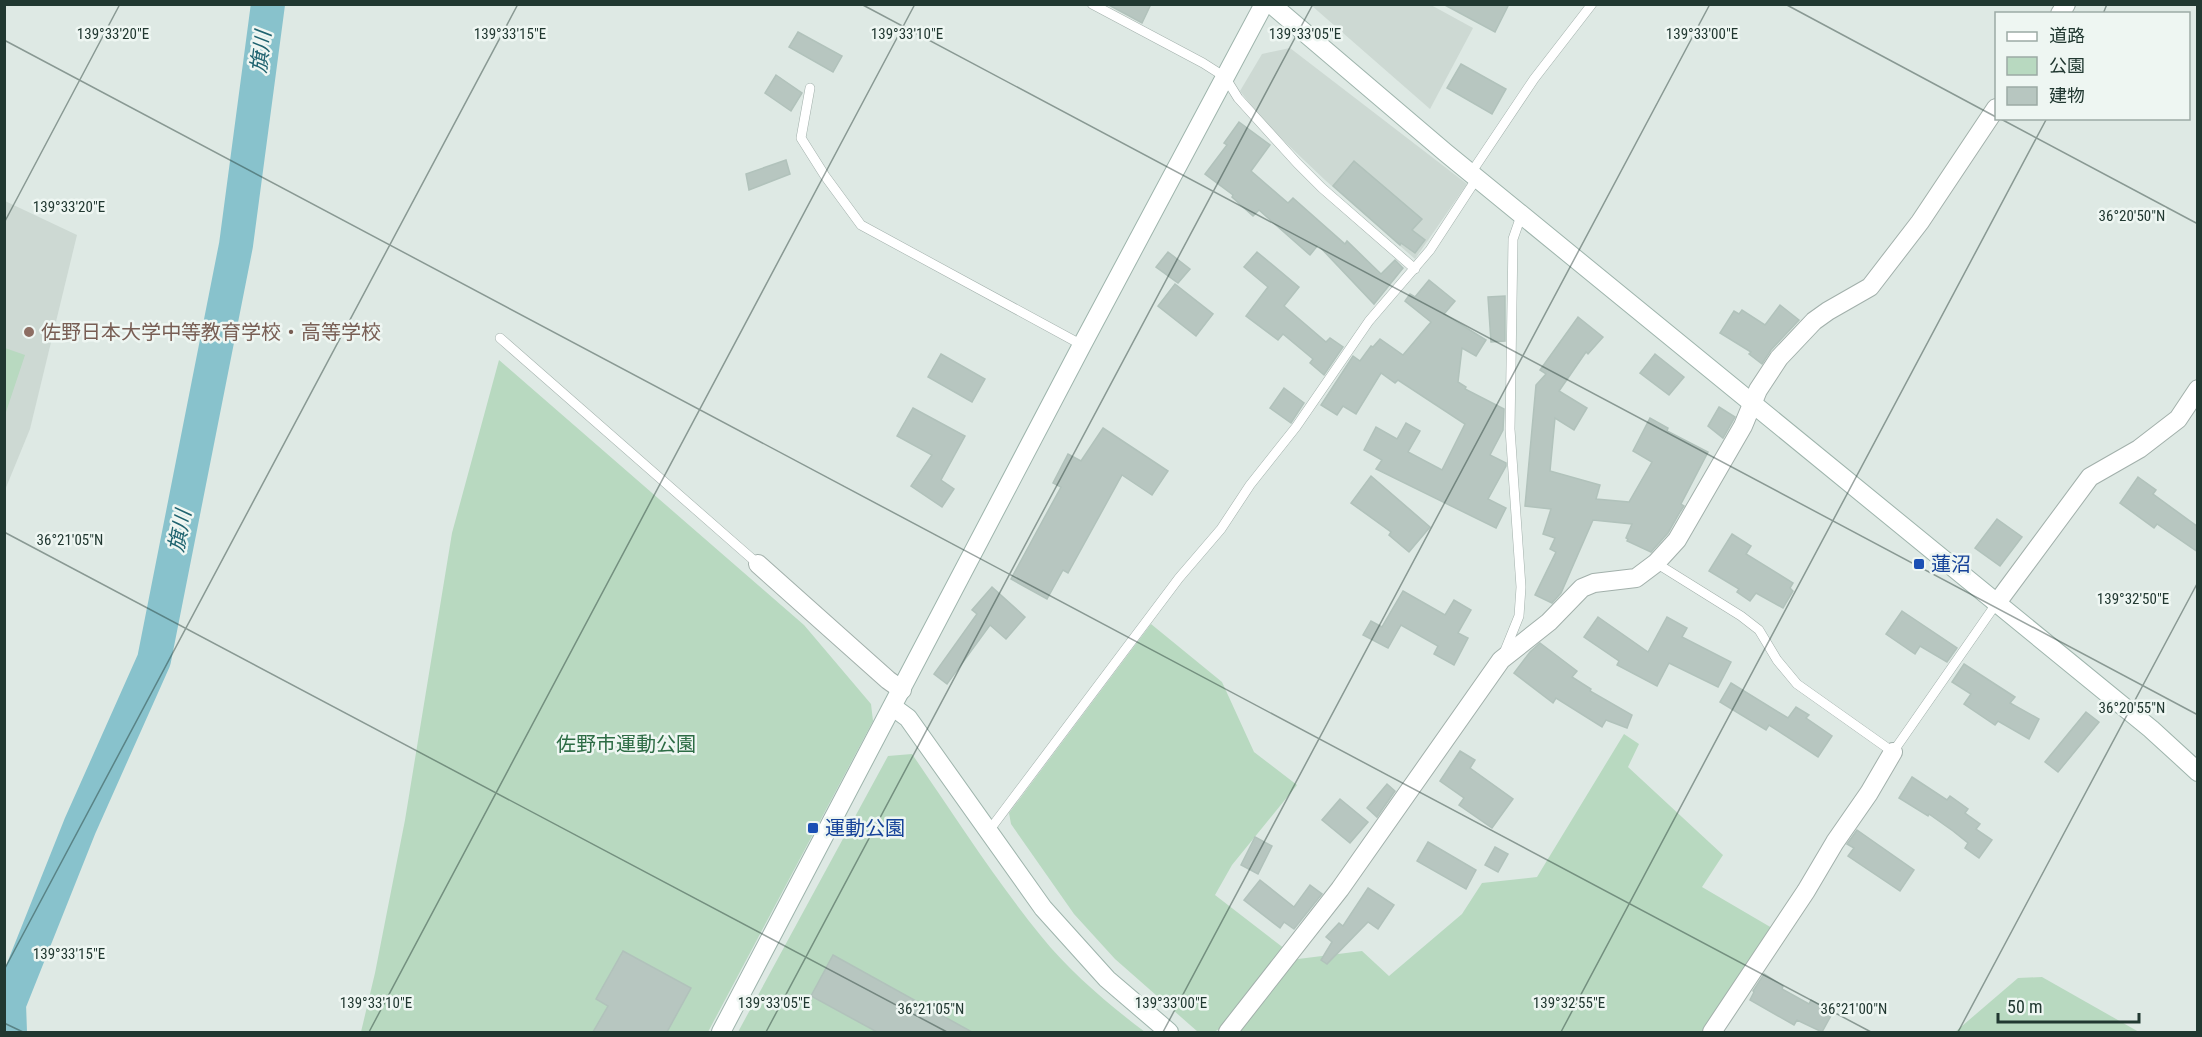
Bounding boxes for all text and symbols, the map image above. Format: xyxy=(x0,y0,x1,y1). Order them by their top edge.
legend xyxy=(1995,12,2190,120)
text: 139°33'20"E xyxy=(77,25,149,43)
text: 139°33'15"E xyxy=(474,25,546,43)
text: 139°33'10"E xyxy=(871,25,943,43)
text: 139°33'05"E xyxy=(1269,25,1341,43)
text: 139°33'00"E xyxy=(1666,25,1738,43)
text: 道路 xyxy=(2049,25,2085,46)
water label: 旗川 xyxy=(247,28,276,74)
text: 公園 xyxy=(2049,55,2085,76)
text: 建物 xyxy=(2049,85,2085,106)
text: 139°33'20"E xyxy=(33,198,105,216)
text: 36°20'50"N xyxy=(2099,207,2165,225)
place label: 佐野日本大学中等教育学校・高等学校 xyxy=(41,320,381,344)
marker: 佐野日本大学中等教育学校・高等学校 xyxy=(22,325,36,339)
water label: 旗川 xyxy=(164,506,196,554)
text: 36°21'05"N xyxy=(37,531,103,549)
place label: 蓮沼 xyxy=(1931,552,1971,576)
marker: 蓮沼 xyxy=(1912,557,1926,571)
text: 139°32'50"E xyxy=(2097,590,2169,608)
text: 36°20'55"N xyxy=(2099,699,2165,717)
park label: 佐野市運動公園 xyxy=(556,732,696,756)
place label: 運動公園 xyxy=(825,816,905,840)
marker: 運動公園 xyxy=(806,821,820,835)
text: 139°33'15"E xyxy=(33,945,105,963)
scale bar xyxy=(1998,986,2139,1024)
text: 139°33'10"E xyxy=(340,994,412,1012)
text: 139°33'05"E xyxy=(738,994,810,1012)
text: 139°33'00"E xyxy=(1135,994,1207,1012)
text: 139°32'55"E xyxy=(1533,994,1605,1012)
text: 50 m xyxy=(2007,996,2042,1017)
text: 36°21'05"N xyxy=(898,1000,964,1018)
text: 36°21'00"N xyxy=(1821,1000,1887,1018)

